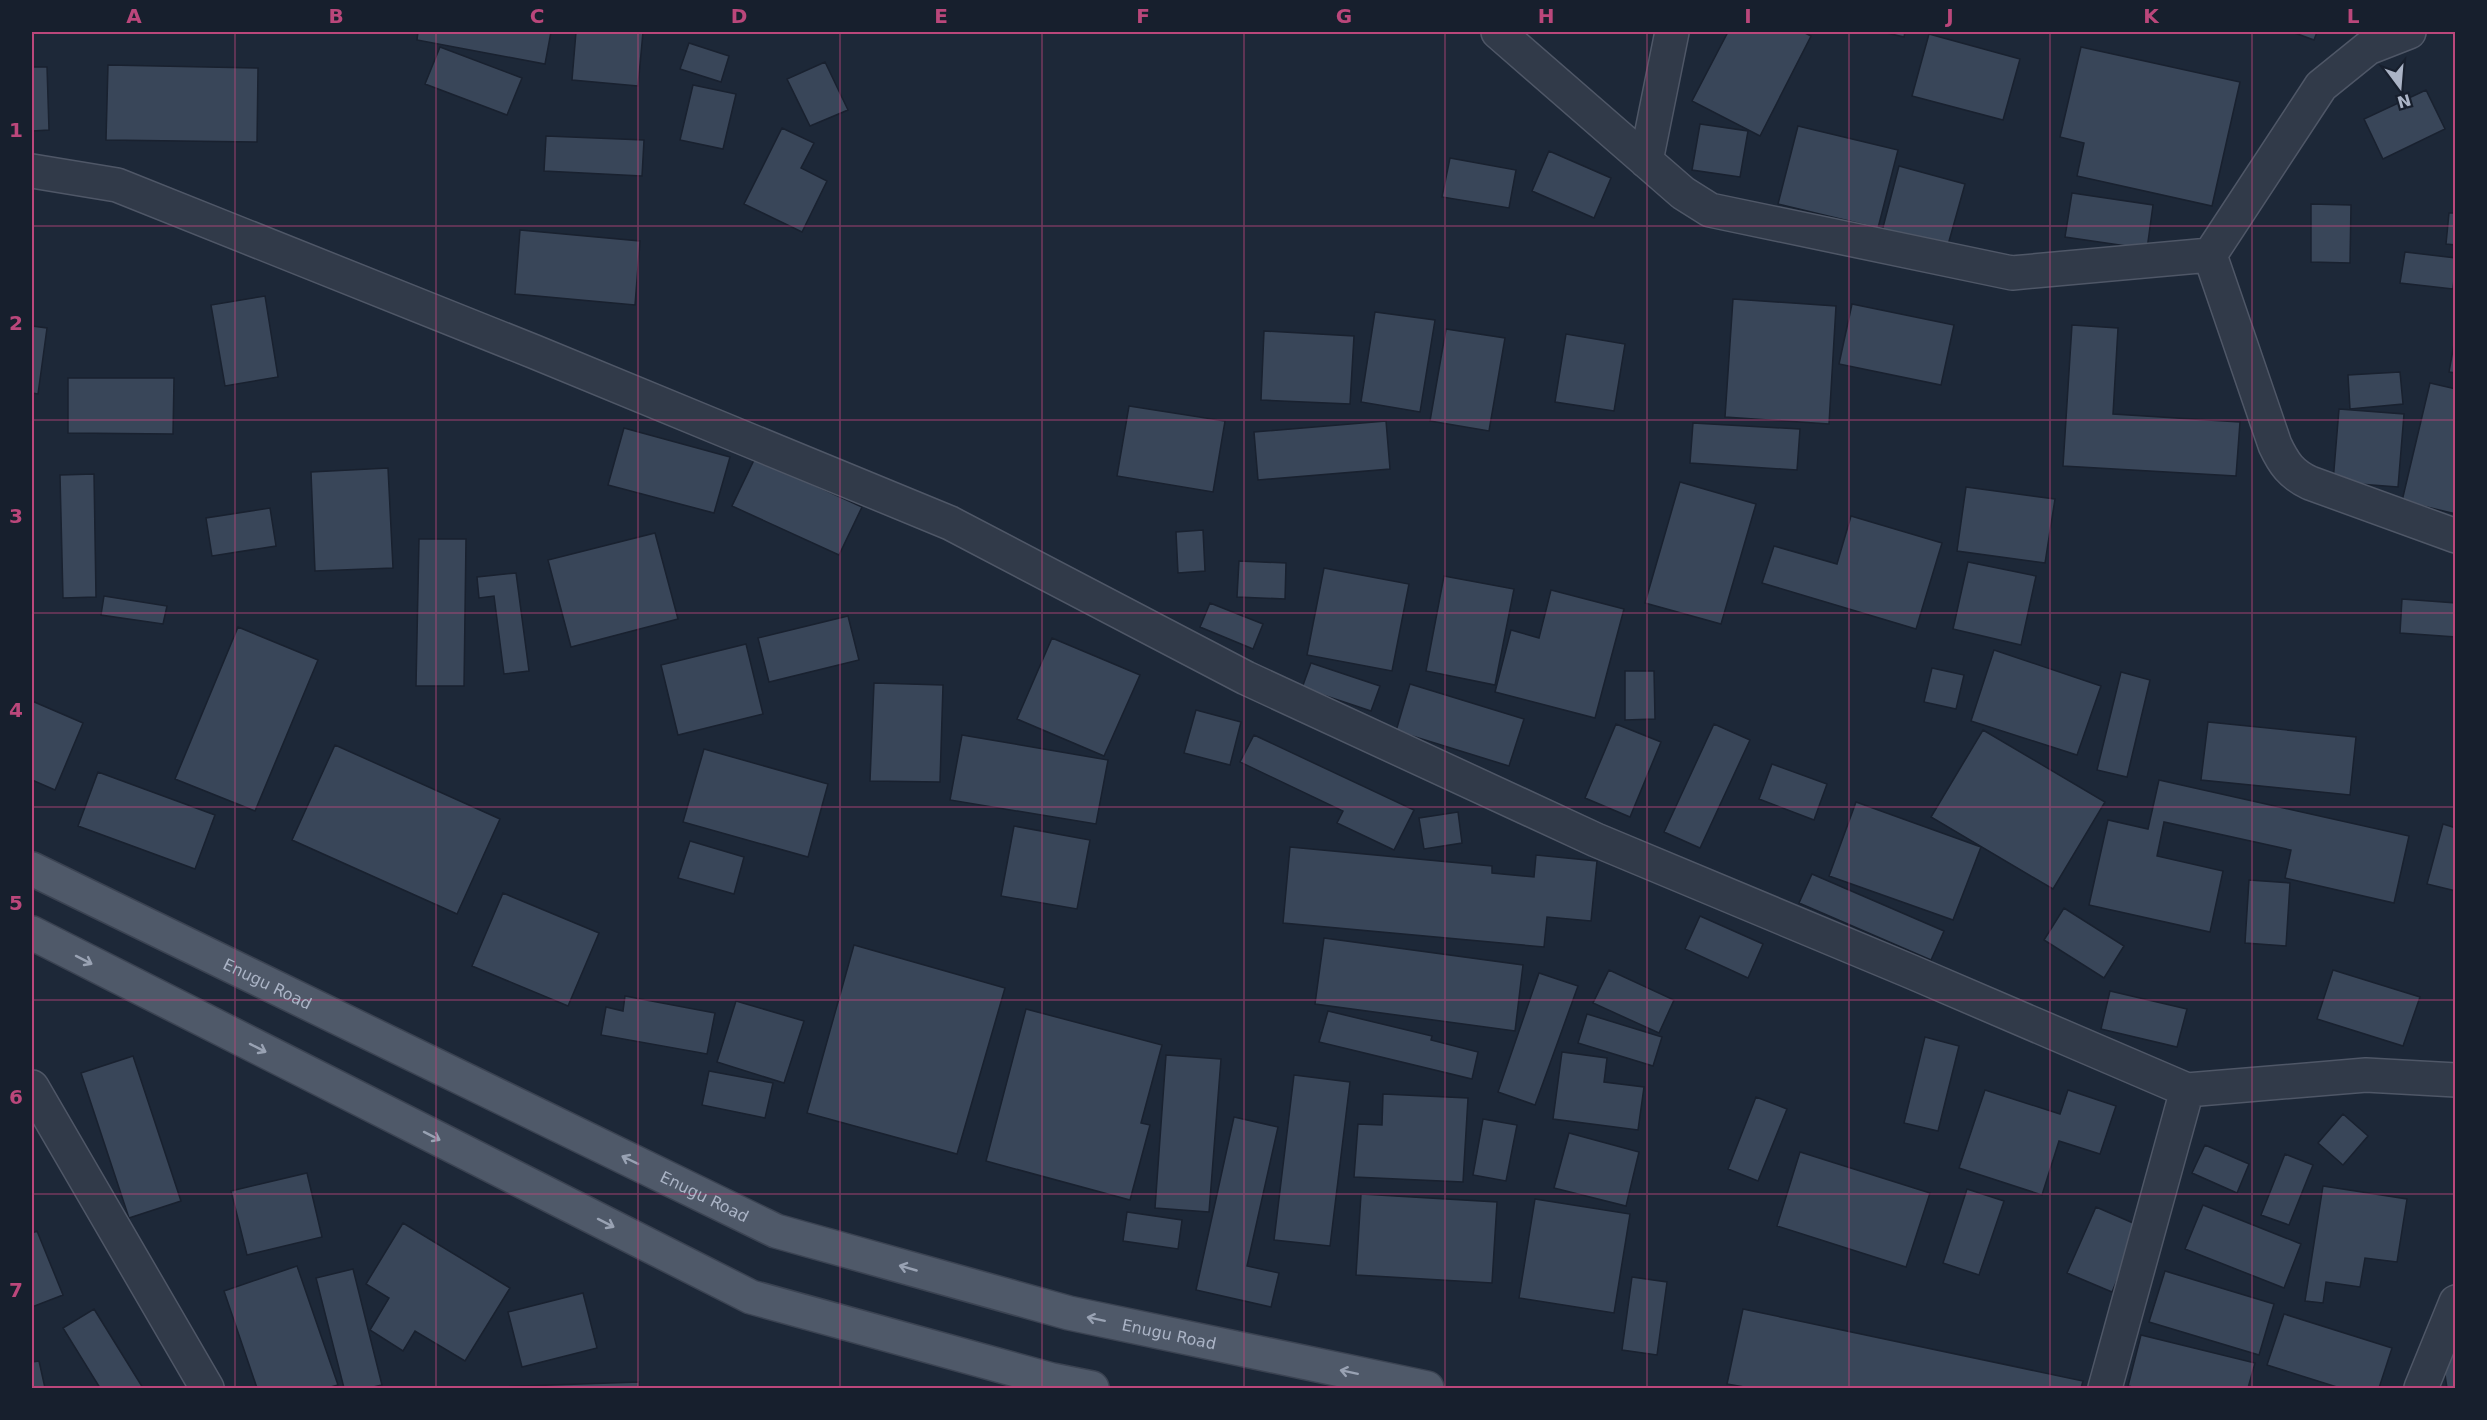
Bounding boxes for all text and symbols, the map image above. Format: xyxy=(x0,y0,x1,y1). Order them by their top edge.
text: A xyxy=(126,4,142,28)
text: B xyxy=(328,4,344,28)
text: C xyxy=(530,4,544,28)
text: D xyxy=(731,4,747,28)
text: E xyxy=(934,4,948,28)
text: F xyxy=(1136,4,1150,28)
text: G xyxy=(1336,4,1352,28)
text: H xyxy=(1538,4,1554,28)
text: I xyxy=(1744,4,1752,28)
text: J xyxy=(1944,4,1954,28)
text: K xyxy=(2143,4,2160,28)
text: L xyxy=(2347,4,2360,28)
north arrow xyxy=(2370,57,2430,117)
text: N xyxy=(2395,90,2413,112)
text: 1 xyxy=(9,118,23,142)
text: 2 xyxy=(9,311,23,335)
text: 3 xyxy=(9,504,23,528)
text: 4 xyxy=(9,698,23,722)
text: 5 xyxy=(9,891,23,915)
one-way arrow xyxy=(74,955,92,966)
street label: Enugu Road xyxy=(220,955,315,1014)
one-way arrow xyxy=(248,1042,266,1054)
text: 6 xyxy=(9,1085,23,1109)
one-way arrow xyxy=(423,1130,441,1142)
one-way arrow xyxy=(621,1154,639,1165)
street label: Enugu Road xyxy=(657,1167,752,1226)
one-way arrow xyxy=(597,1218,615,1230)
one-way arrow xyxy=(899,1262,918,1273)
text: 7 xyxy=(9,1278,23,1302)
one-way arrow xyxy=(1087,1313,1107,1324)
street label: Enugu Road xyxy=(1120,1315,1218,1354)
one-way arrow xyxy=(1340,1366,1359,1377)

